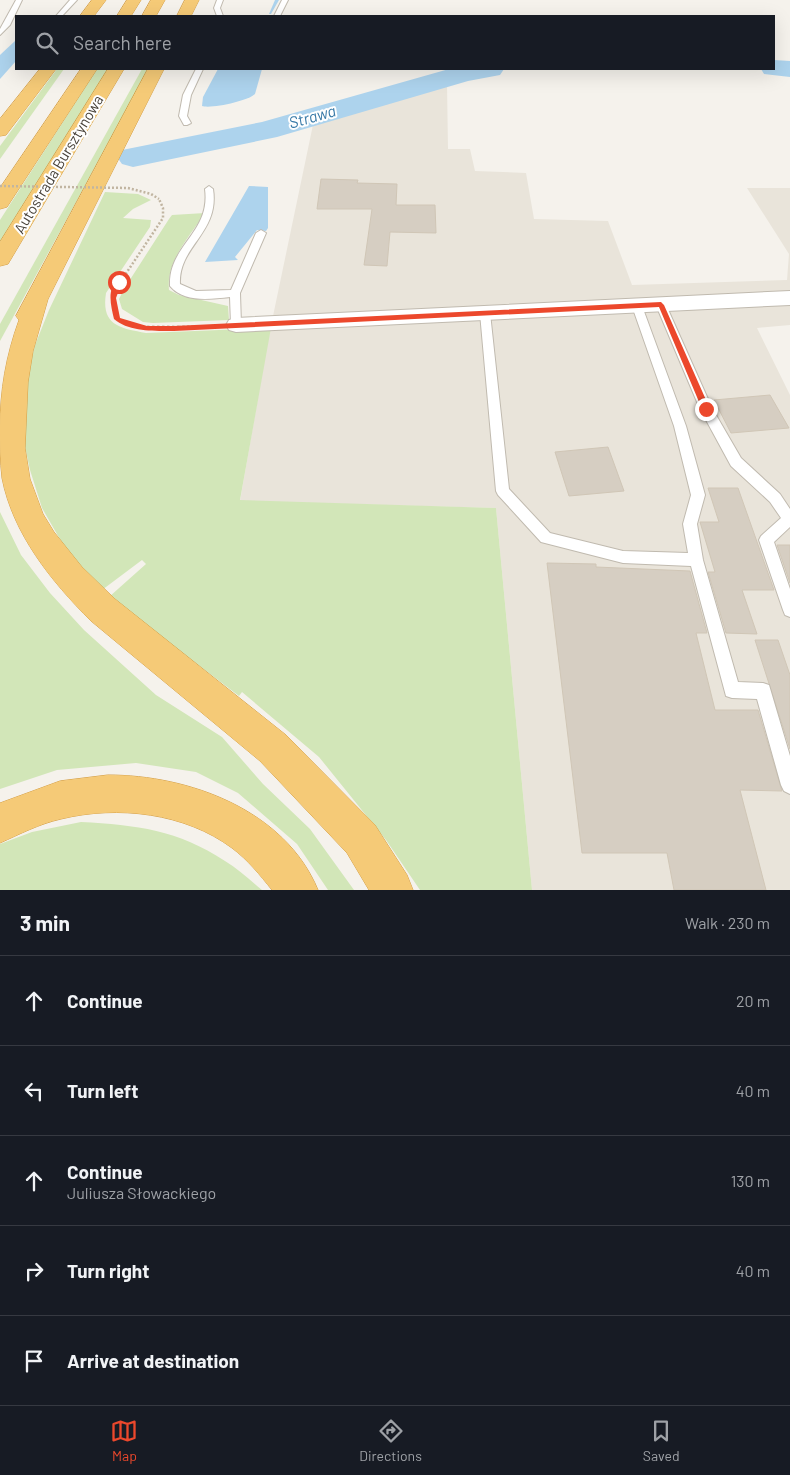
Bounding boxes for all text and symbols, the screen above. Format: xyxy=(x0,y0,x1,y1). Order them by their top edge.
search box xyxy=(15,15,775,70)
icon: search xyxy=(33,29,61,57)
text: Search here xyxy=(73,31,172,54)
street label: Autostrada Bursztynowa xyxy=(10,92,106,236)
water label: Strawa xyxy=(286,100,338,132)
route start xyxy=(108,271,131,294)
route end xyxy=(695,398,718,421)
text: 3 min xyxy=(20,910,70,935)
text: Walk · 230 m xyxy=(685,913,770,932)
icon: ahead xyxy=(20,987,48,1015)
text: Continue xyxy=(67,989,143,1012)
text: 20 m xyxy=(736,991,770,1010)
icon: left xyxy=(20,1077,48,1105)
text: Turn left xyxy=(67,1079,138,1102)
text: 40 m xyxy=(736,1081,770,1100)
text: Continue xyxy=(67,1160,143,1183)
icon: ahead xyxy=(20,1167,48,1195)
text: 130 m xyxy=(731,1171,770,1190)
text: Juliusza Słowackiego xyxy=(67,1183,216,1202)
icon: right xyxy=(20,1257,48,1285)
text: Turn right xyxy=(67,1259,149,1282)
text: 40 m xyxy=(736,1261,770,1280)
icon: arrive xyxy=(20,1347,48,1375)
text: Arrive at destination xyxy=(67,1349,239,1372)
tab: Map xyxy=(110,1417,138,1464)
tab: Directions xyxy=(359,1417,422,1464)
tab: Saved xyxy=(643,1417,680,1464)

